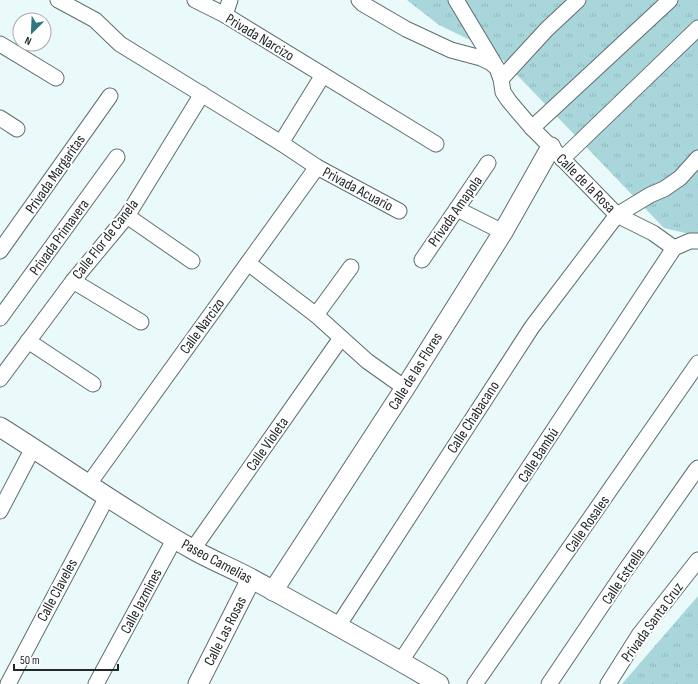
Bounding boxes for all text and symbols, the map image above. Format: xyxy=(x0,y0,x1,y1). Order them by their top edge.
street label: Privada Narcizo xyxy=(222,9,298,65)
north arrow xyxy=(12,12,52,52)
text: N xyxy=(23,33,33,48)
street label: Privada Margaritas xyxy=(21,131,90,217)
street label: Calle de la Rosa xyxy=(552,150,620,217)
street label: Privada Acuario xyxy=(319,163,396,216)
street label: Privada Amapola xyxy=(424,172,487,250)
street label: Privada Primavera xyxy=(25,195,94,279)
street label: Calle Flor de Canela xyxy=(68,195,143,283)
street label: Calle Narcizo xyxy=(176,295,229,358)
street label: Calle de las Flores xyxy=(384,329,447,414)
street label: Calle Chabacano xyxy=(443,378,504,457)
street label: Calle Violeta xyxy=(242,413,293,475)
street label: Calle Bambú xyxy=(514,424,563,486)
street label: Calle Rosales xyxy=(561,492,614,556)
street label: Paseo Camelias xyxy=(178,535,255,588)
street label: Calle Estrella xyxy=(598,544,649,608)
street label: Calle Claveles xyxy=(33,556,82,625)
street label: Calle Jazmines xyxy=(116,565,167,637)
street label: Privada Santa Cruz xyxy=(617,578,688,666)
street label: Calle Las Rosas xyxy=(200,593,251,669)
scale bar xyxy=(14,646,118,672)
text: 50 m xyxy=(20,653,40,668)

